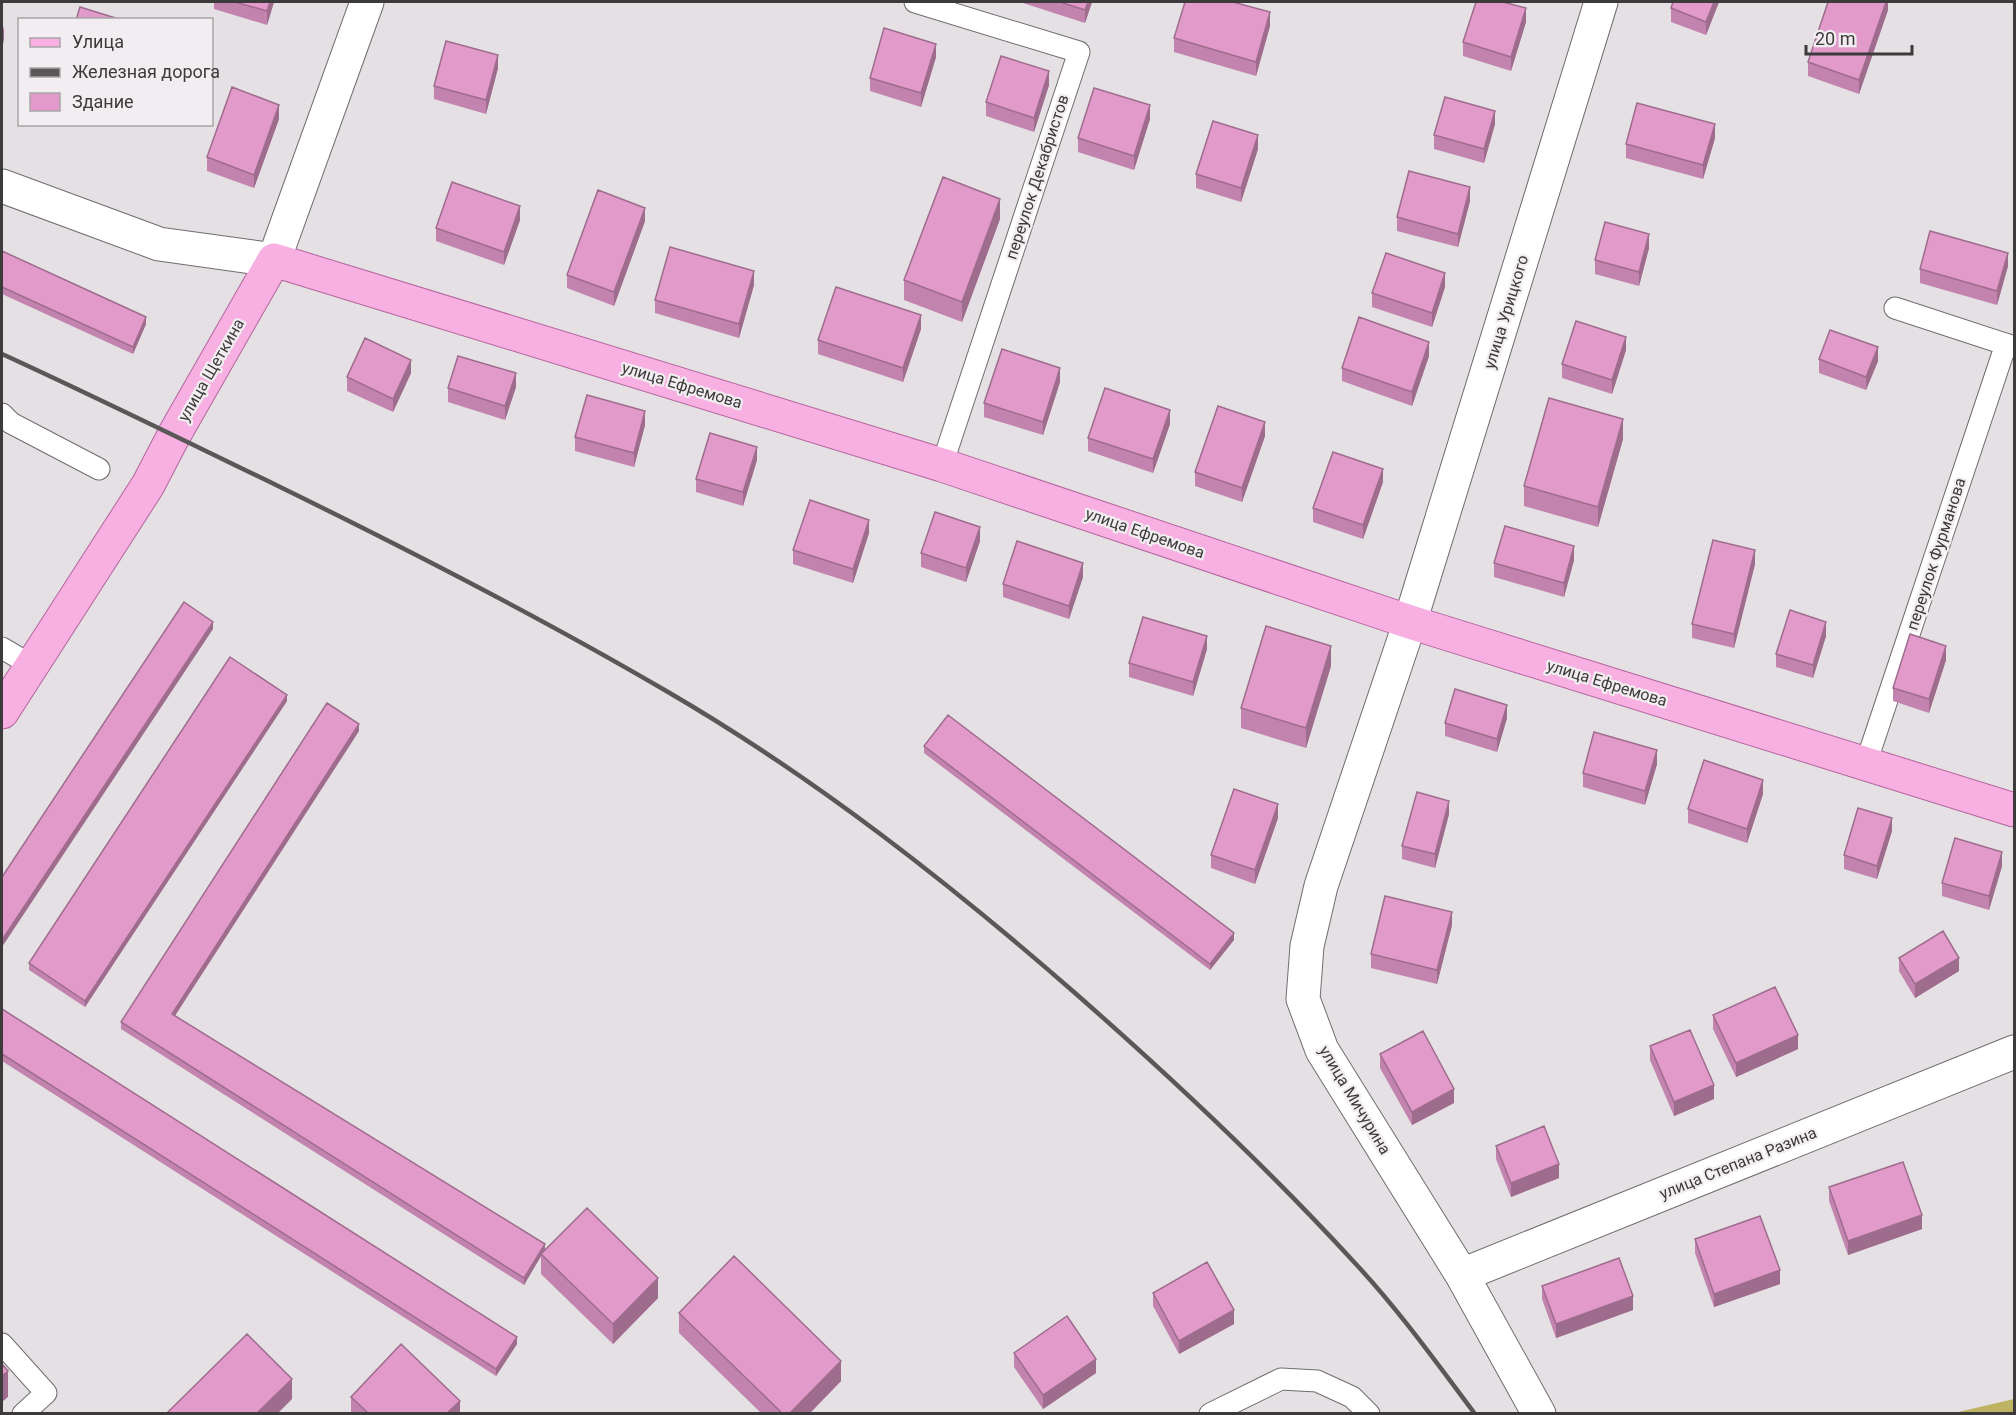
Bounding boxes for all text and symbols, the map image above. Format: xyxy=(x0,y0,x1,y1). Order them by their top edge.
legend xyxy=(18,18,213,126)
scale bar xyxy=(1806,18,1912,56)
text: 20 m xyxy=(1815,28,1855,49)
text: Улица xyxy=(72,31,124,52)
text: Железная дорога xyxy=(72,61,220,82)
text: Здание xyxy=(72,91,134,112)
street label: переулок Декабристов xyxy=(1001,92,1073,262)
street label: улица Урицкого xyxy=(1480,253,1532,371)
street label: улица Щеткина xyxy=(174,315,248,425)
street label: улица Ефремова xyxy=(620,358,744,412)
street label: переулок Фурманова xyxy=(1902,475,1970,633)
street label: улица Ефремова xyxy=(1083,504,1207,562)
street label: улица Ефремова xyxy=(1545,656,1669,710)
street label: улица Мичурина xyxy=(1315,1042,1395,1158)
street label: улица Степана Разина xyxy=(1657,1123,1819,1203)

